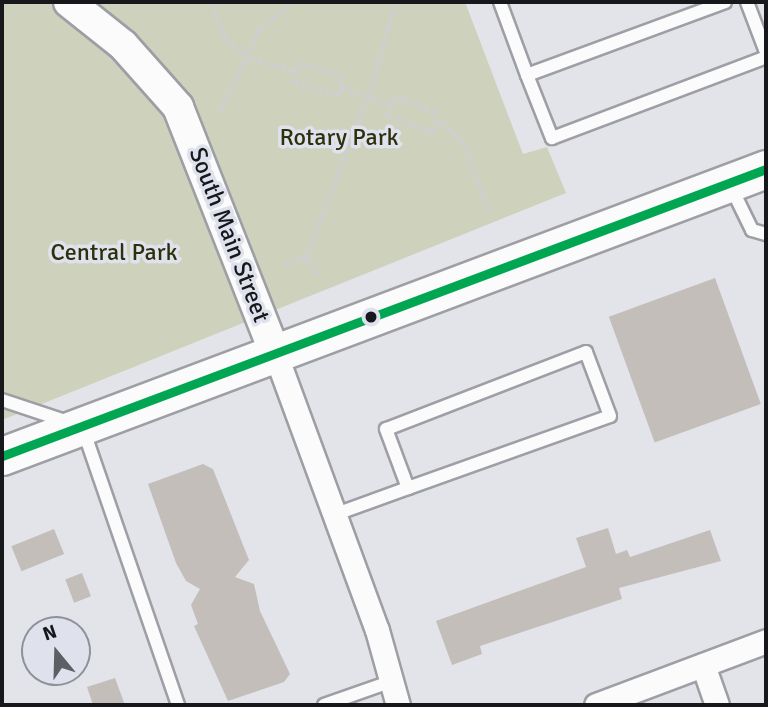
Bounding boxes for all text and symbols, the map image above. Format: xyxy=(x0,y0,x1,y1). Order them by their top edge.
park label: Rotary Park xyxy=(280,124,398,152)
street label: South Main Street xyxy=(182,144,276,326)
park label: Central Park xyxy=(50,239,178,267)
unlabelled marker xyxy=(364,310,378,324)
north arrow xyxy=(21,616,91,686)
text: N xyxy=(40,620,60,647)

